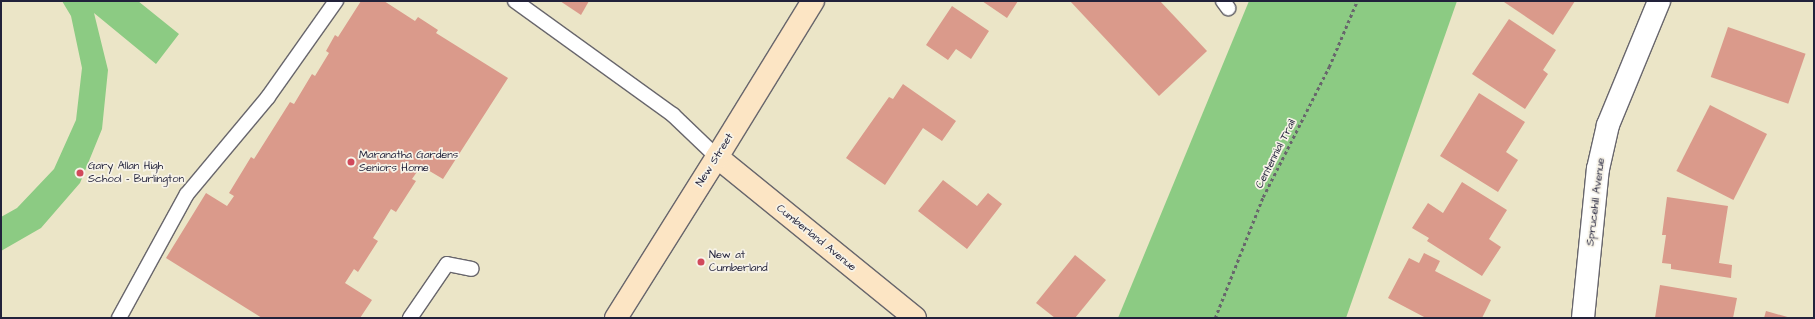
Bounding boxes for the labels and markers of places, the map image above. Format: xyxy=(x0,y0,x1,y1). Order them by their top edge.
place label: Maranatha Gardens Seniors Home xyxy=(359,149,458,175)
marker: Maranatha Gardens Seniors Home xyxy=(346,157,356,167)
place label: Gary Allan High School - Burlington xyxy=(88,160,184,186)
marker: Gary Allan High School - Burlington xyxy=(75,168,85,178)
place label: New at Cumberland xyxy=(709,249,768,275)
marker: New at Cumberland xyxy=(696,257,706,267)

